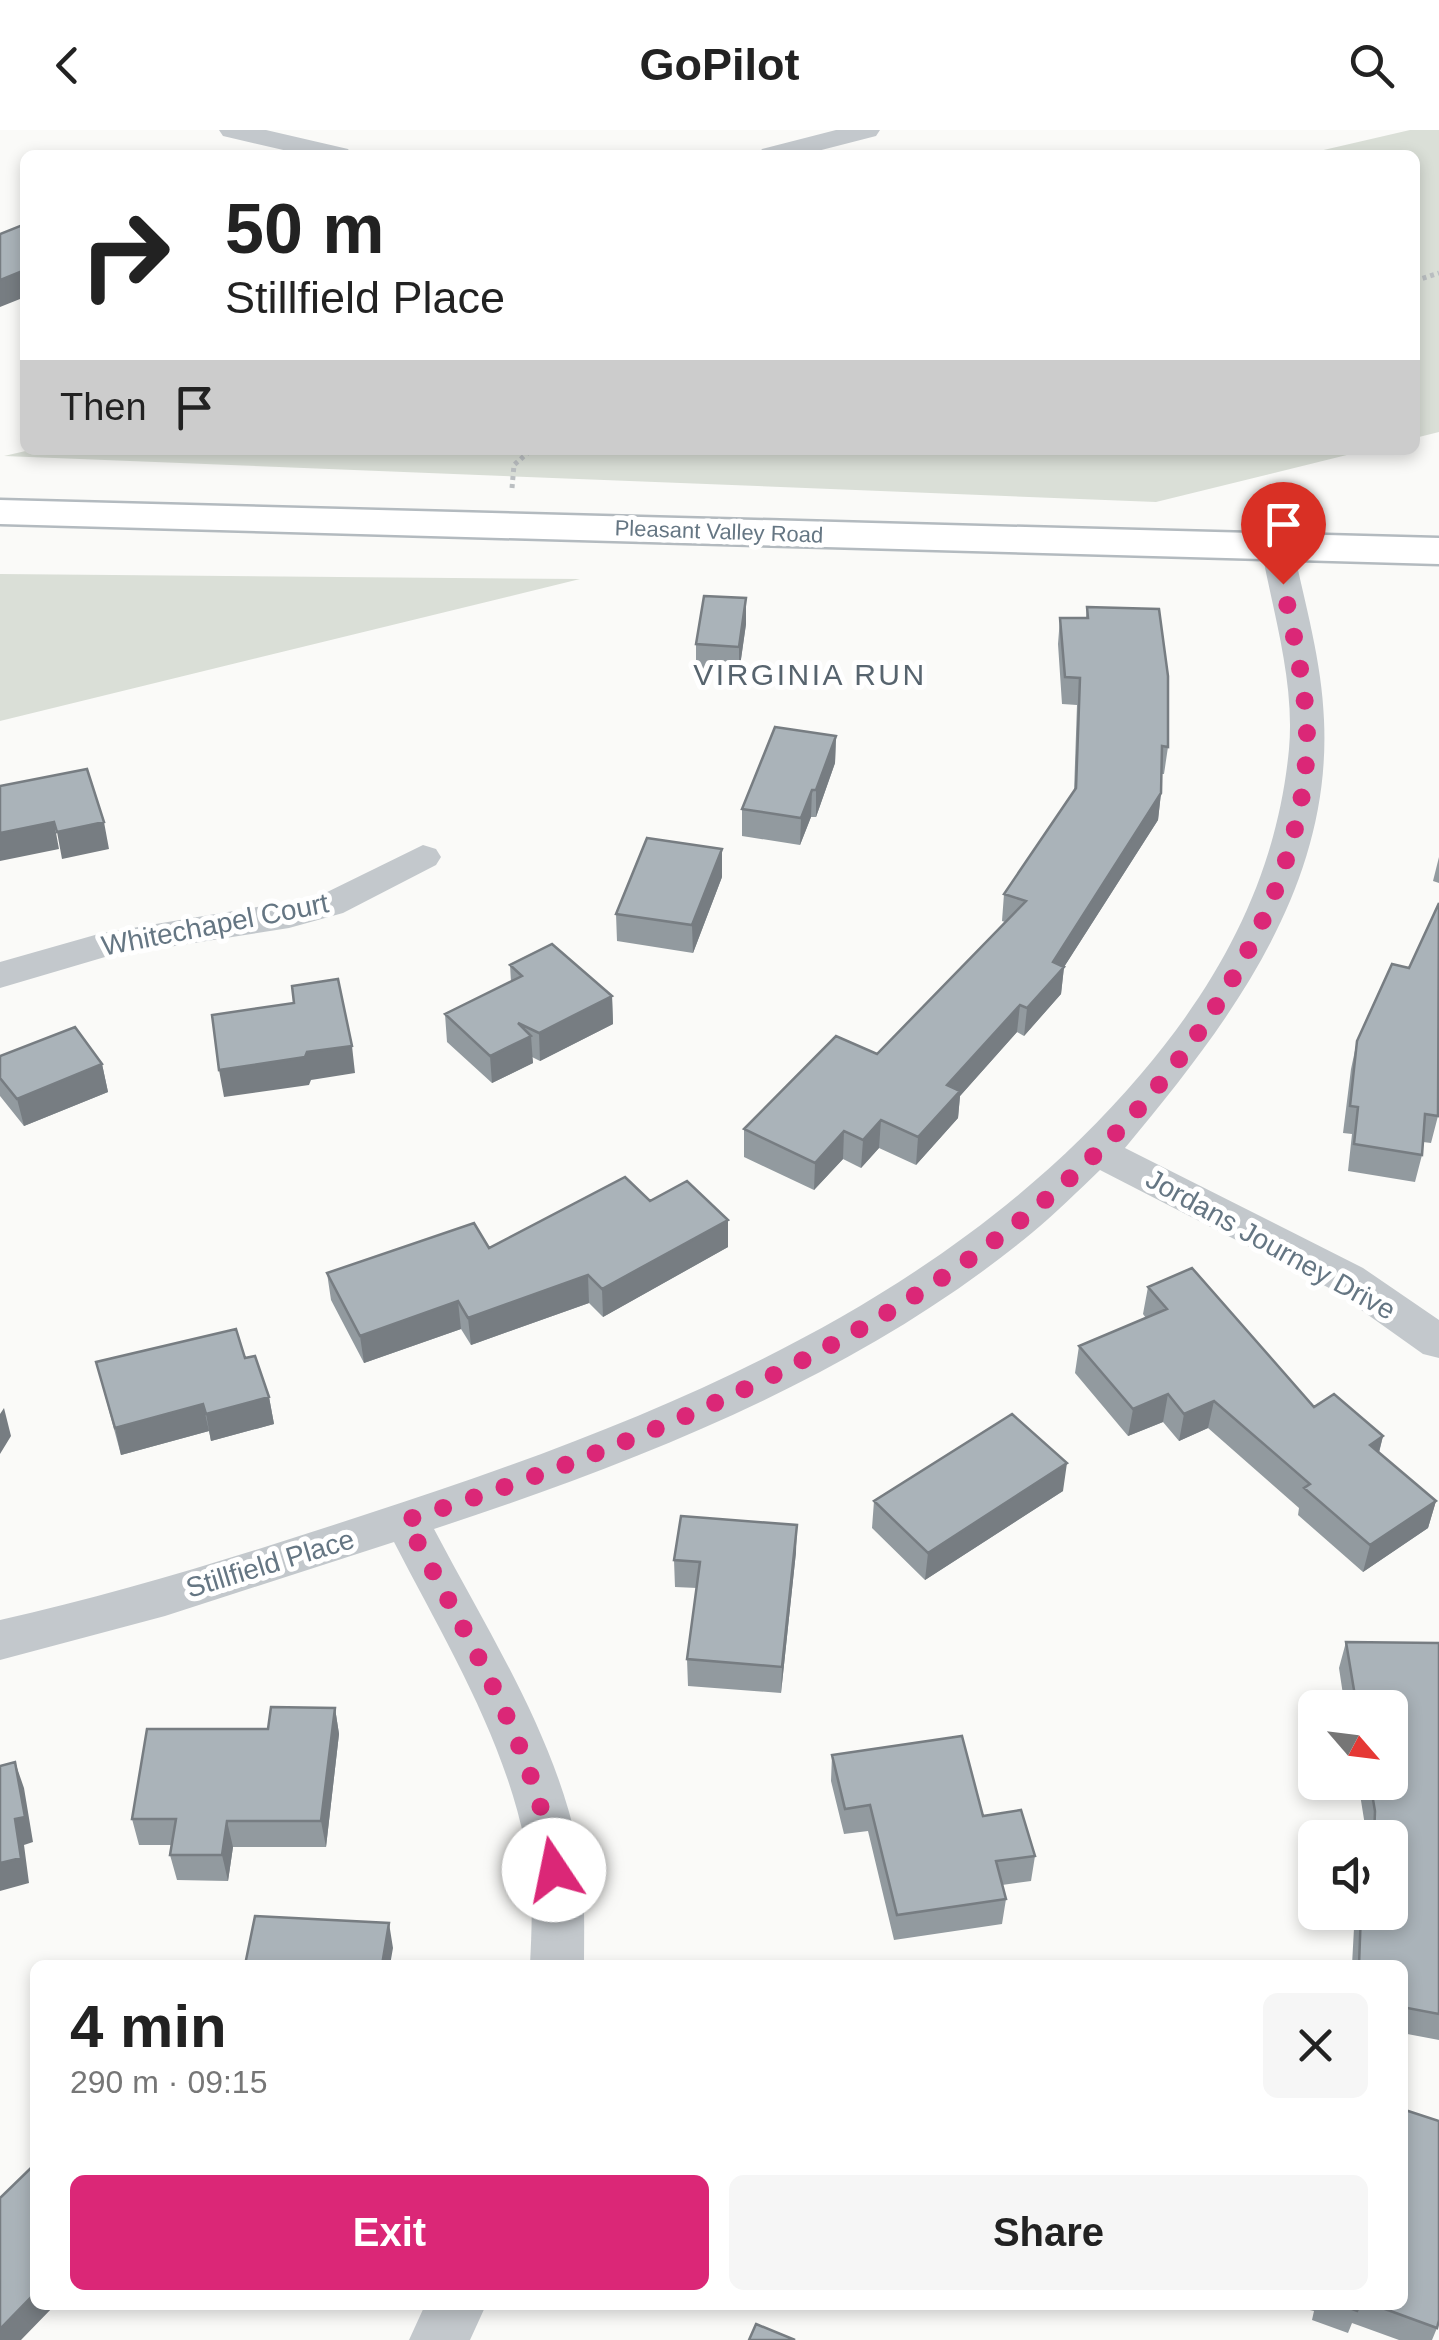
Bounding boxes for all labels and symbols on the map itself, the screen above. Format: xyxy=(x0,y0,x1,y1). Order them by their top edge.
pin xyxy=(1241,482,1326,585)
street label: Pleasant Valley Road xyxy=(614,515,824,548)
district label: VIRGINIA RUN xyxy=(693,658,927,691)
street label: Whitechapel Court xyxy=(99,887,331,962)
street label: Jordans Journey Drive xyxy=(1141,1163,1401,1326)
street label: Stillfield Place xyxy=(182,1523,358,1604)
north arrow xyxy=(1298,1690,1408,1800)
position arrow xyxy=(502,1818,606,1922)

